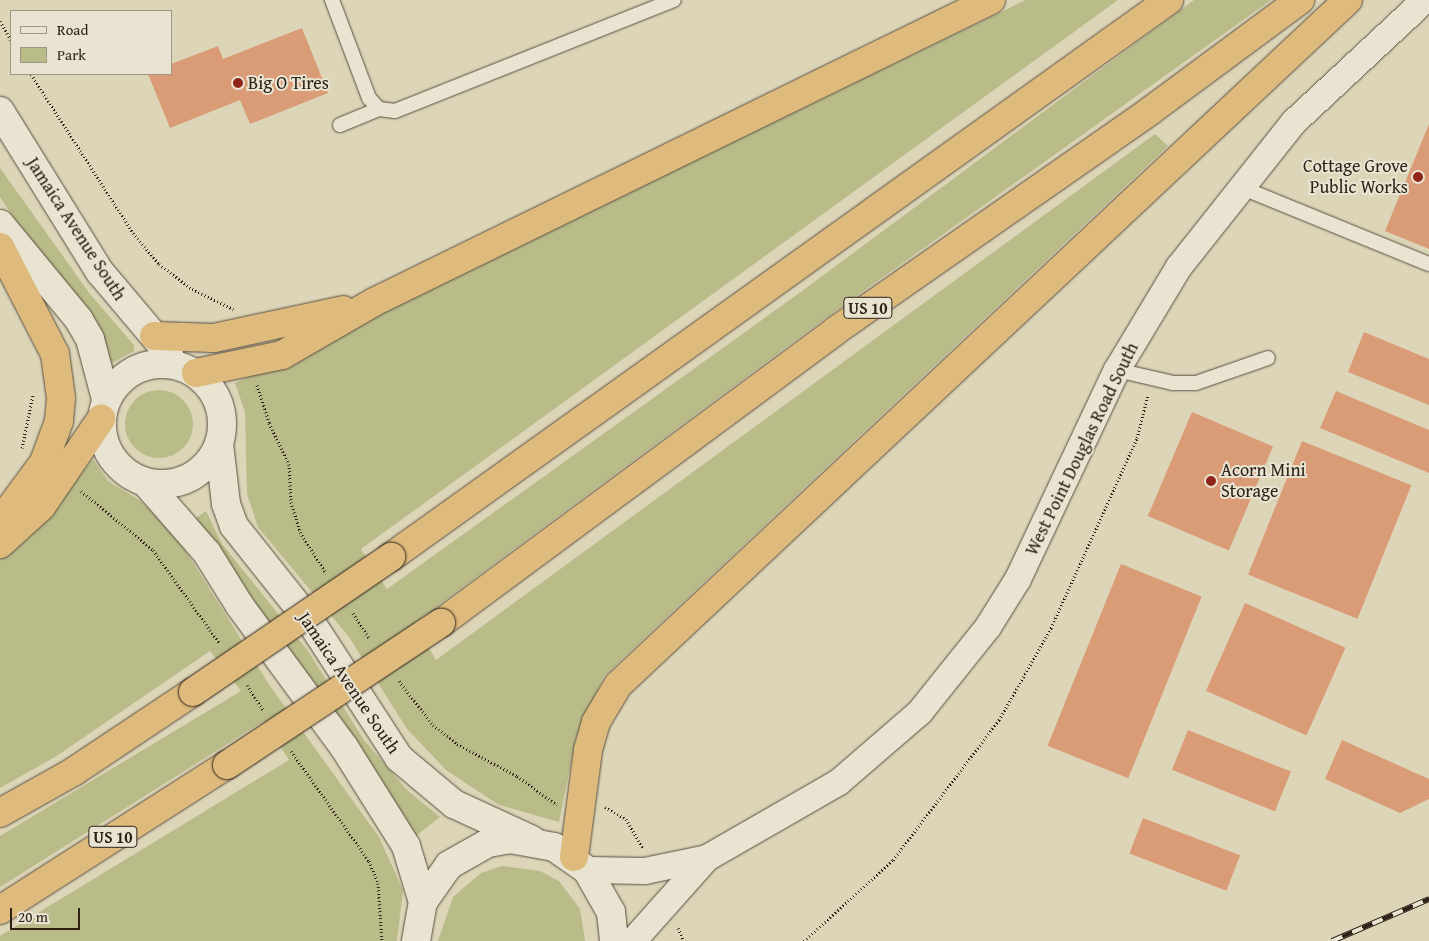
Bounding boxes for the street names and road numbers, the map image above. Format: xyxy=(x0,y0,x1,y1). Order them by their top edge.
street label: Jamaica Avenue South xyxy=(22,153,130,305)
road number: US 10 xyxy=(843,294,893,322)
street label: West Point Douglas Road South xyxy=(1021,339,1143,559)
street label: Jamaica Avenue South xyxy=(294,608,404,758)
road number: US 10 xyxy=(88,824,138,850)

